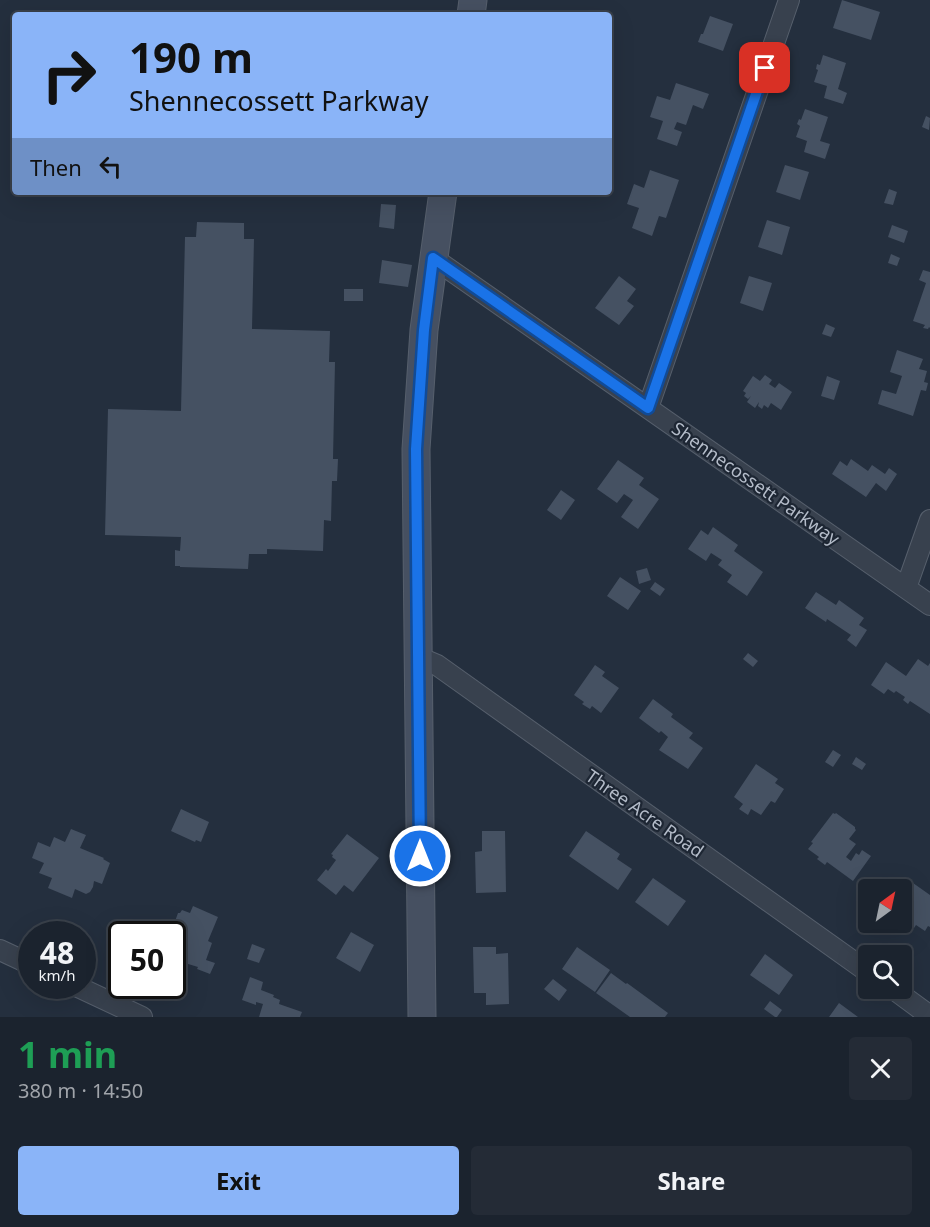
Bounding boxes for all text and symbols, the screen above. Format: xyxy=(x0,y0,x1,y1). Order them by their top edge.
text: 190 m xyxy=(129,28,253,85)
icon: right xyxy=(30,36,108,114)
pin xyxy=(739,42,790,93)
icon: arrive xyxy=(748,51,781,84)
text: Shennecossett Parkway xyxy=(129,82,428,119)
icon: left xyxy=(94,150,127,183)
text: Then xyxy=(30,152,82,182)
street label: Shennecossett Parkway xyxy=(667,416,845,551)
street label: Three Acre Road xyxy=(581,763,709,863)
position arrow xyxy=(388,824,452,888)
north arrow xyxy=(858,879,912,933)
map controls xyxy=(858,879,912,999)
speed limit sign: 50 xyxy=(108,921,186,999)
text: 48 xyxy=(40,932,74,973)
button: search xyxy=(858,945,912,999)
text: km/h xyxy=(39,965,75,985)
text: 1 min xyxy=(18,1030,117,1079)
button: close xyxy=(849,1037,912,1100)
text: 380 m · 14:50 xyxy=(18,1077,143,1104)
button: Exit xyxy=(18,1146,459,1215)
button: Share xyxy=(471,1146,912,1215)

